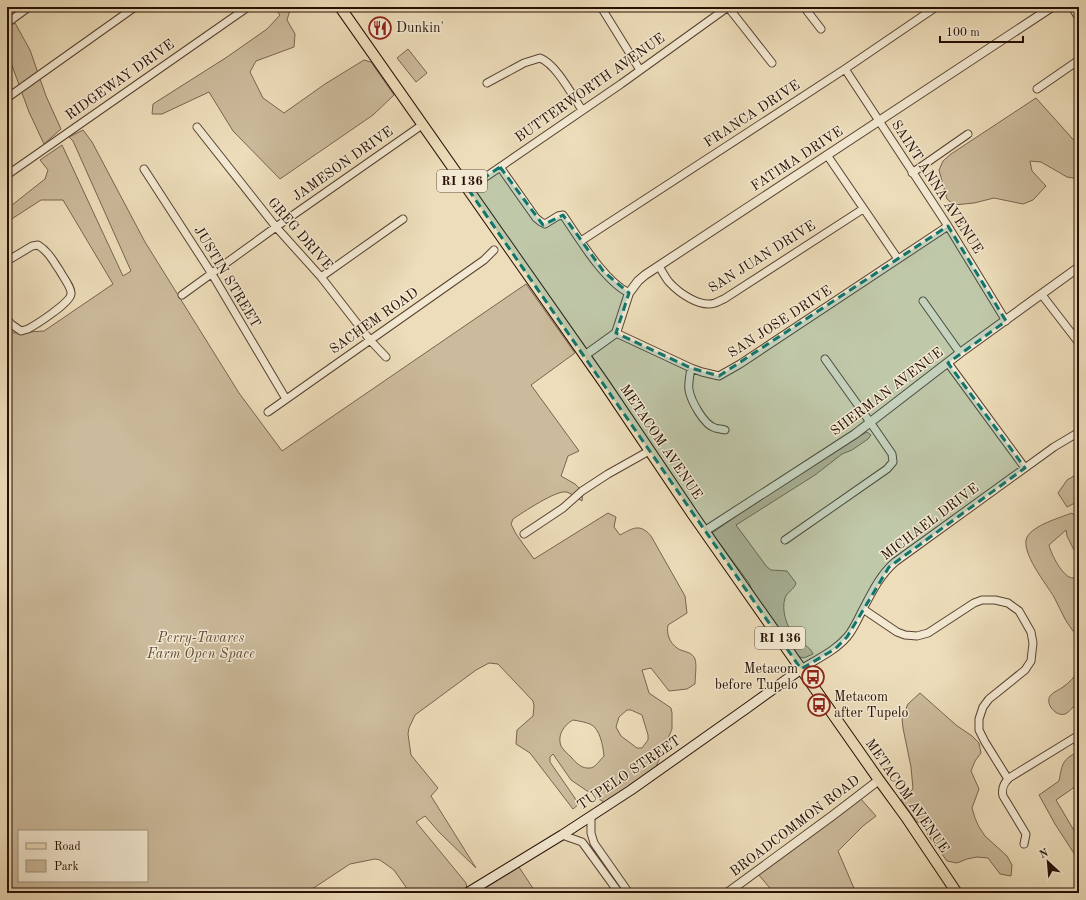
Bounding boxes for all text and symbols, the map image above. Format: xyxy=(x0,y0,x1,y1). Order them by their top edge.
restaurant icon: Dunkin' xyxy=(367,15,393,41)
scale bar xyxy=(940,18,1023,44)
place label: Dunkin' xyxy=(396,21,444,35)
text: 100 m xyxy=(946,27,980,39)
street label: BUTTERWORTH AVENUE xyxy=(513,31,667,145)
street label: RIDGEWAY DRIVE xyxy=(63,37,177,123)
street label: FRANCA DRIVE xyxy=(702,78,802,150)
street label: SAINT ANNA AVENUE xyxy=(889,118,985,256)
street label: JAMESON DRIVE xyxy=(290,124,396,204)
street label: FATIMA DRIVE xyxy=(749,124,845,194)
road number: RI 136 xyxy=(437,170,487,192)
street label: GREG DRIVE xyxy=(265,195,335,273)
street label: SAN JUAN DRIVE xyxy=(706,218,818,296)
street label: JUSTIN STREET xyxy=(191,224,263,330)
street label: SAN JOSE DRIVE xyxy=(726,283,834,361)
street label: SACHEM ROAD xyxy=(327,285,421,357)
street label: SHERMAN AVENUE xyxy=(828,345,946,439)
street label: METACOM AVENUE xyxy=(617,382,705,502)
street label: MICHAEL DRIVE xyxy=(879,481,981,563)
road number: RI 136 xyxy=(755,627,805,649)
park label: Perry-Tavares Farm Open Space xyxy=(146,631,255,662)
place label: Metacom before Tupelo xyxy=(715,662,798,692)
bus stop icon: Metacom before Tupelo xyxy=(800,664,826,690)
place label: Metacom after Tupelo xyxy=(834,690,908,720)
bus stop icon: Metacom after Tupelo xyxy=(806,692,832,718)
street label: TUPELO STREET xyxy=(575,733,683,813)
street label: METACOM AVENUE xyxy=(862,737,952,855)
street label: BROADCOMMON ROAD xyxy=(728,773,862,879)
legend xyxy=(18,830,148,882)
text: Road xyxy=(54,841,81,853)
north arrow xyxy=(1028,842,1068,882)
text: N xyxy=(1038,847,1051,861)
text: Park xyxy=(54,861,79,873)

